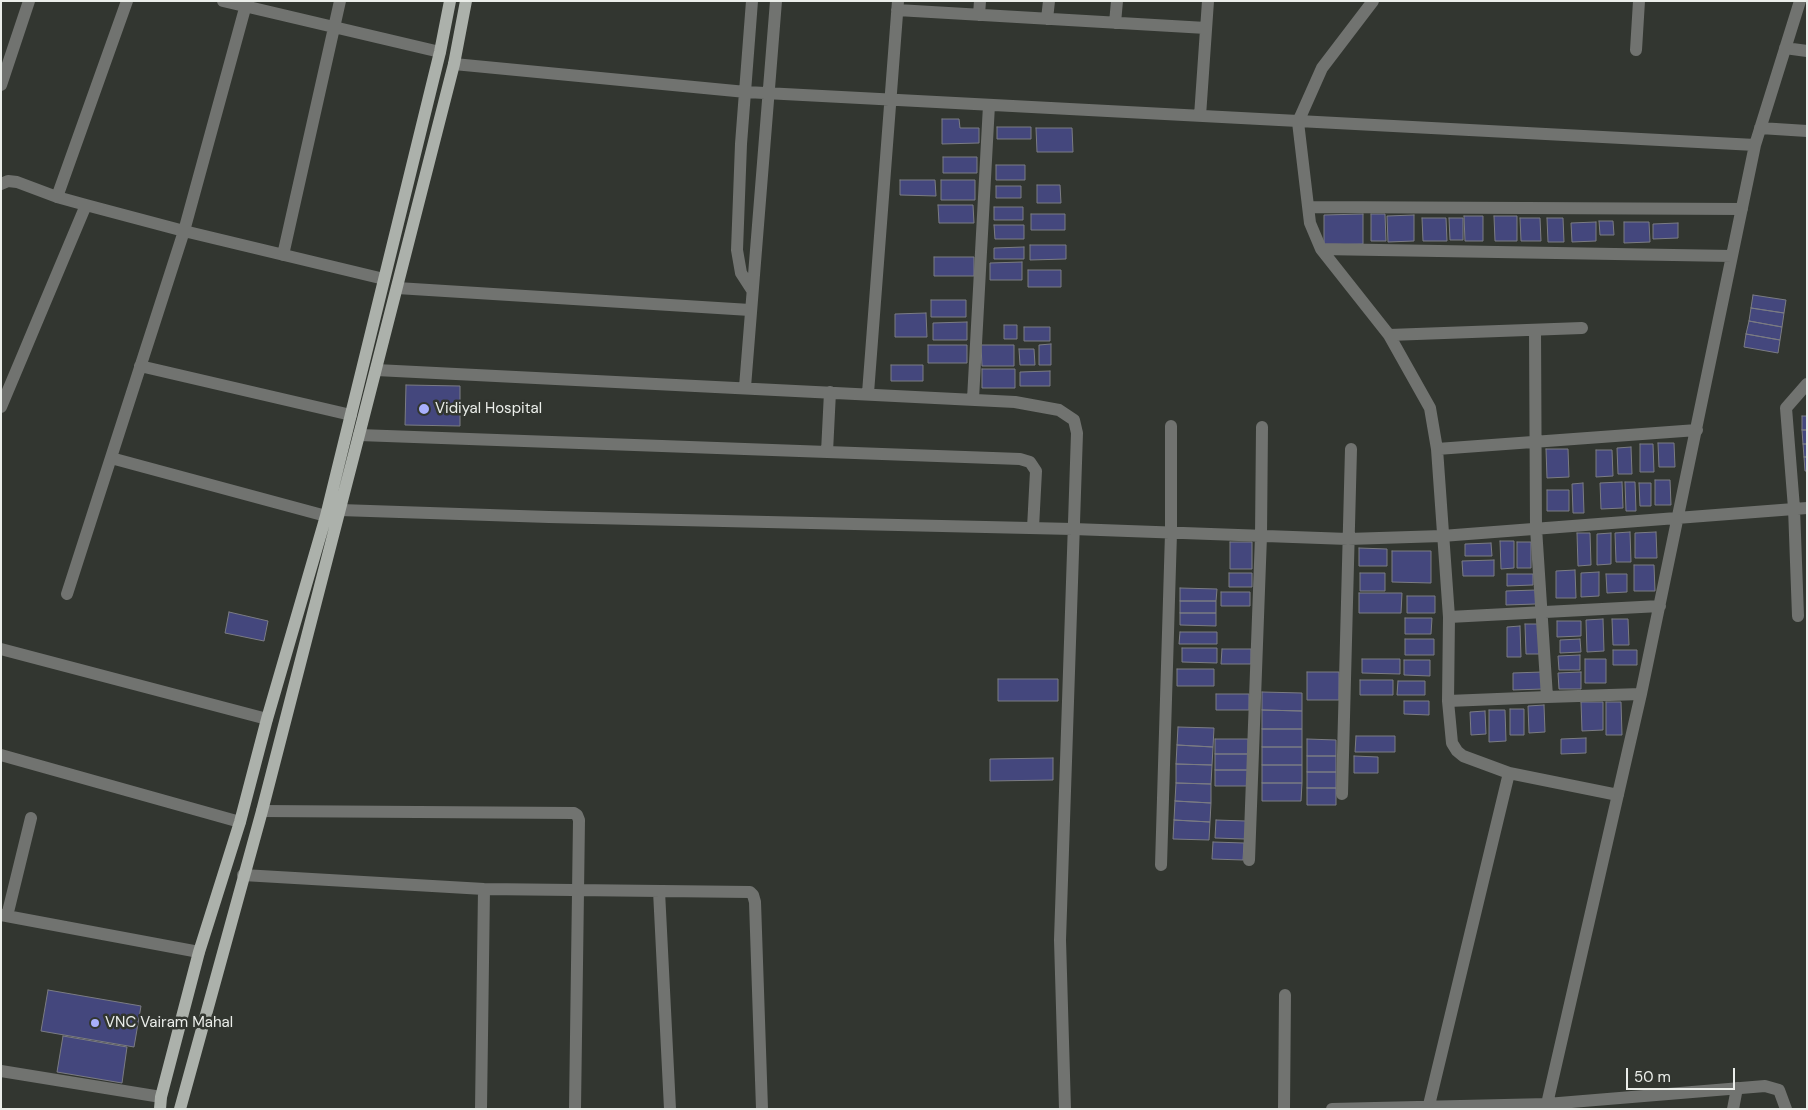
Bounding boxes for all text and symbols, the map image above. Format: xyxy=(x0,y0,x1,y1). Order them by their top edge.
place label: Vidiyal Hospital xyxy=(435,400,542,418)
marker: Vidiyal Hospital xyxy=(417,402,431,416)
place label: VNC Vairam Mahal xyxy=(105,1014,233,1032)
marker: VNC Vairam Mahal xyxy=(89,1017,101,1029)
scale bar xyxy=(1628,1058,1737,1090)
text: 50 m xyxy=(1634,1067,1671,1087)

